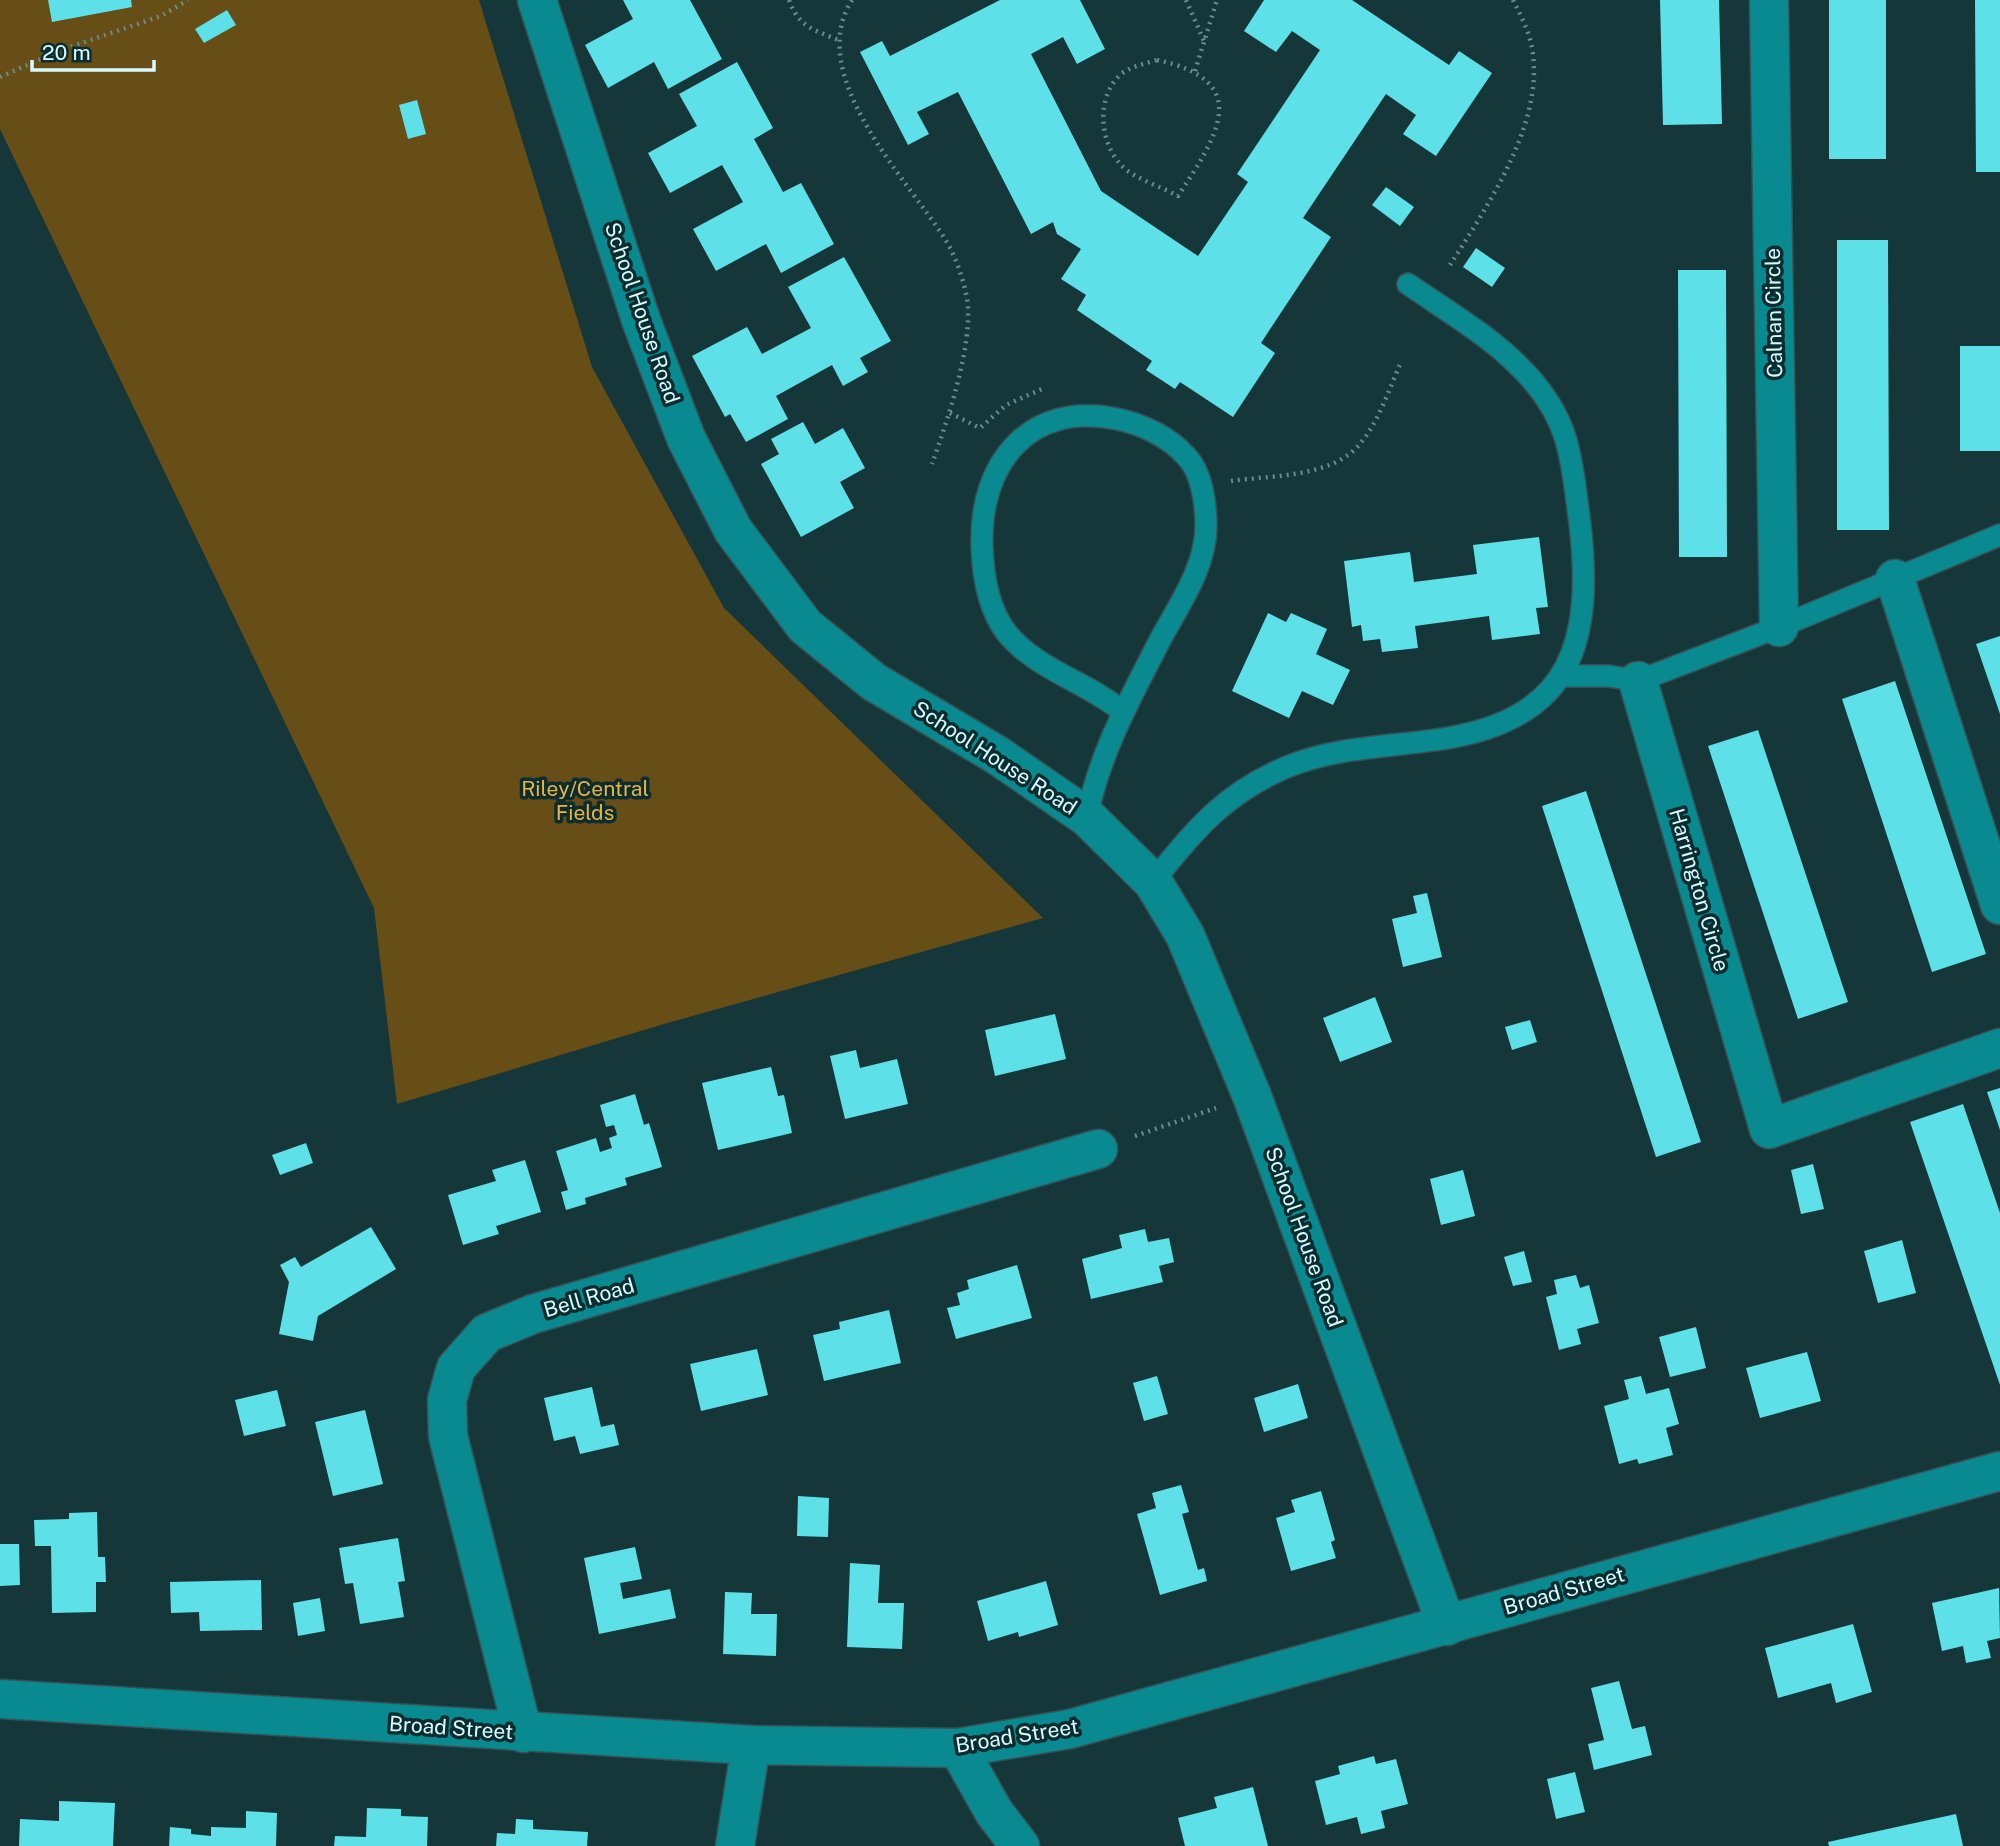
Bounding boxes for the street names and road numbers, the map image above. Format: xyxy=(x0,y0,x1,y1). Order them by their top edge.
street label: School House Road xyxy=(600,219,685,407)
street label: Calnan Circle xyxy=(1760,248,1787,378)
street label: School House Road xyxy=(909,695,1082,820)
street label: Harrington Circle xyxy=(1664,805,1735,974)
street label: School House Road xyxy=(1260,1143,1349,1330)
street label: Bell Road xyxy=(541,1273,637,1322)
street label: Broad Street xyxy=(1501,1561,1627,1620)
street label: Broad Street xyxy=(388,1711,514,1744)
street label: Broad Street xyxy=(954,1713,1080,1758)

